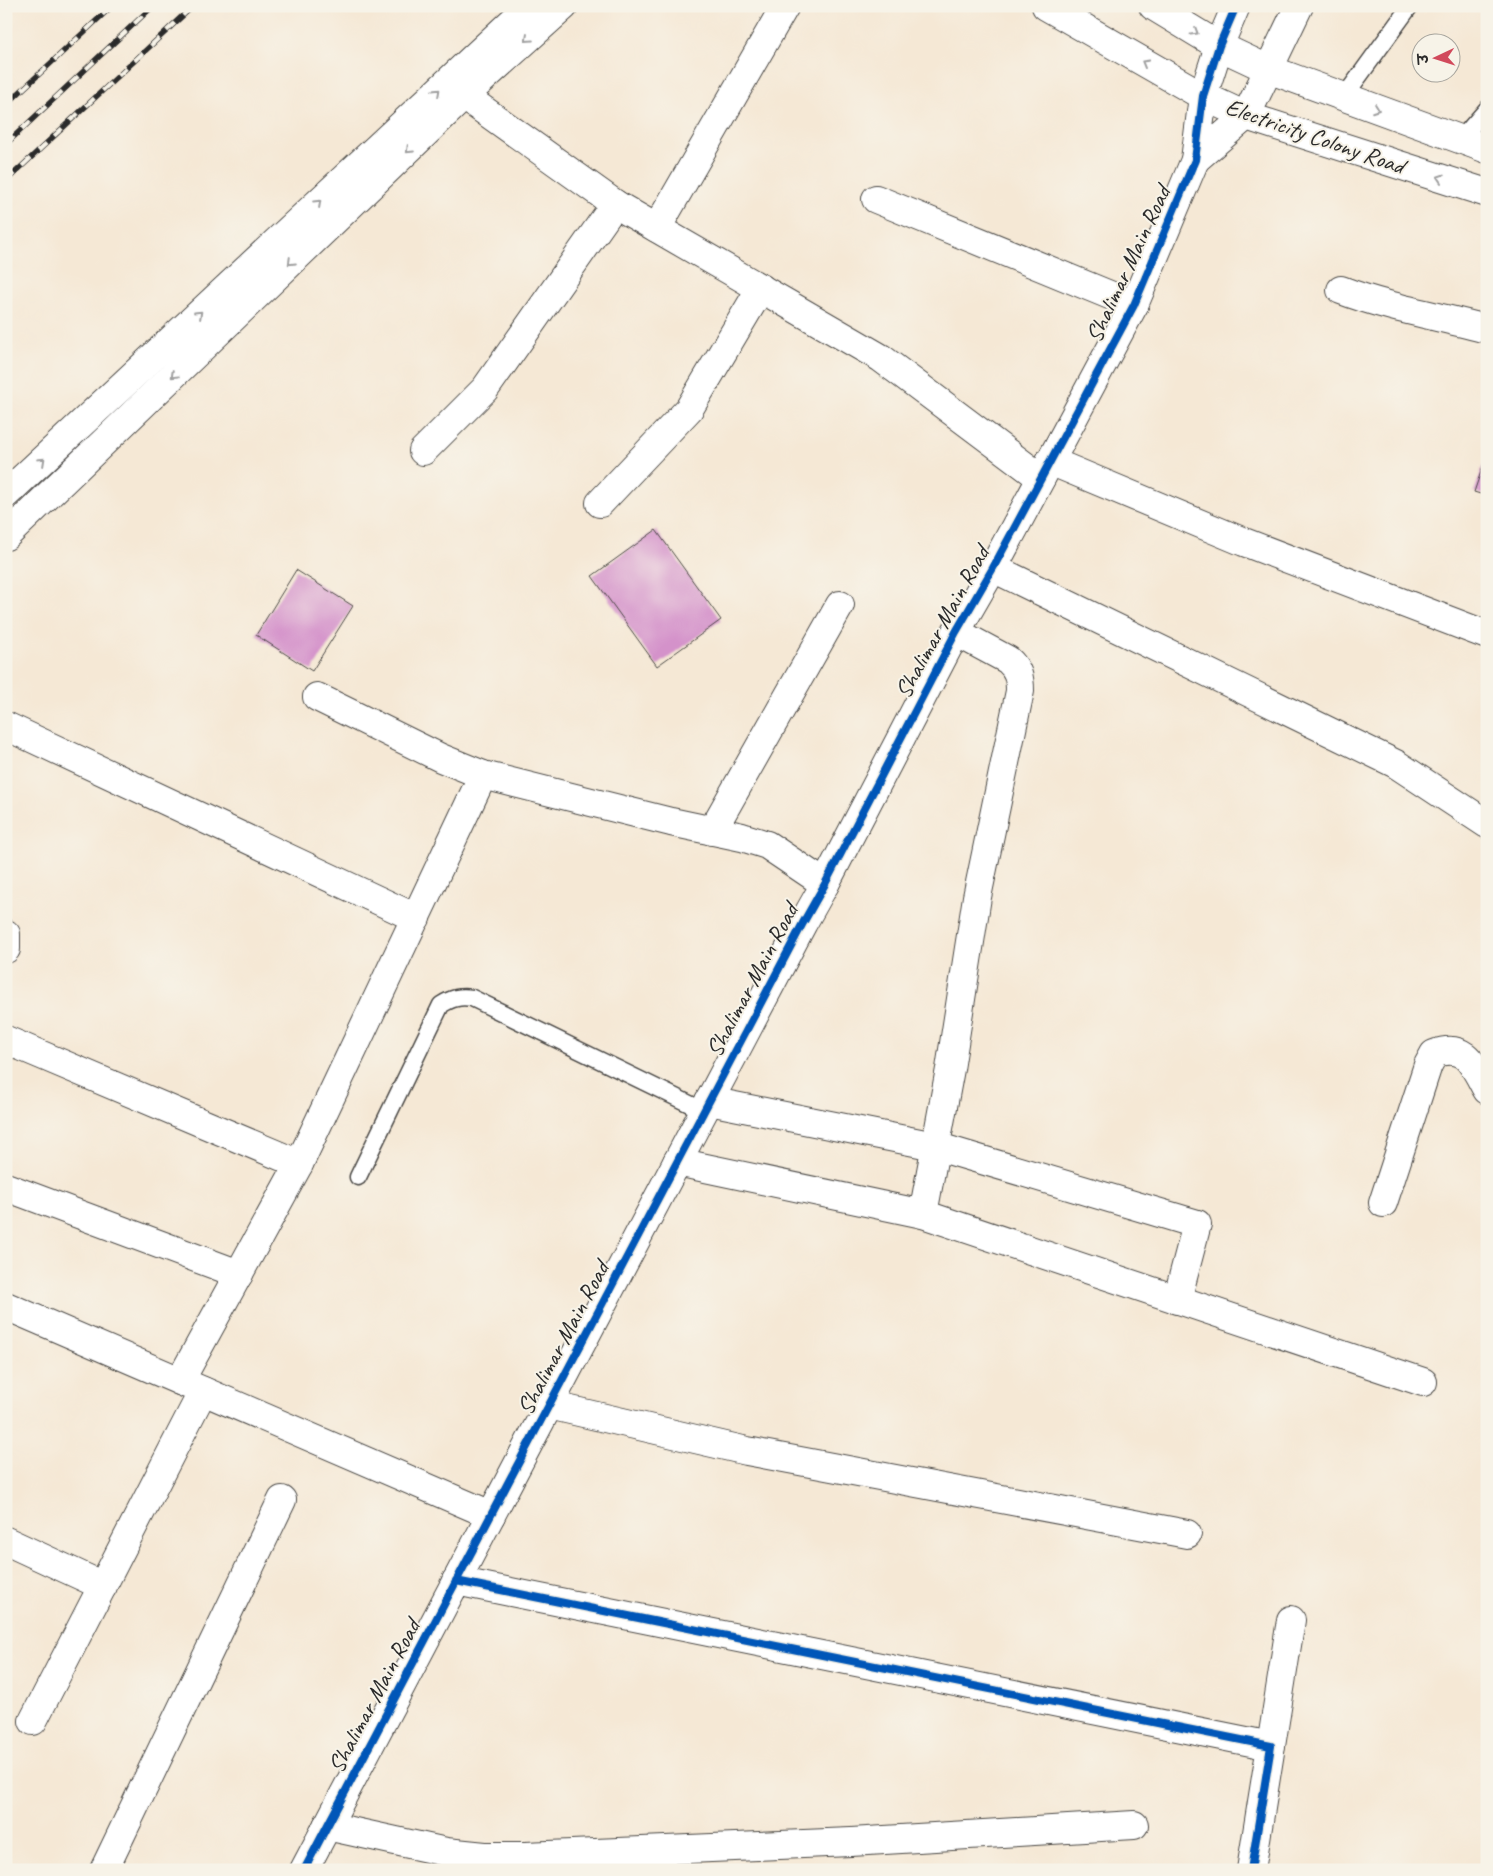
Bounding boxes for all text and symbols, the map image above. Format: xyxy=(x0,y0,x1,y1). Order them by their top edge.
one-way arrow xyxy=(1189,25,1198,35)
north arrow xyxy=(1410,32,1460,82)
one-way arrow xyxy=(524,33,533,42)
text: उ xyxy=(1415,52,1432,66)
one-way arrow xyxy=(1142,60,1151,70)
one-way arrow xyxy=(431,89,440,98)
street label: Electricity Colony Road xyxy=(1222,91,1412,182)
one-way arrow xyxy=(1371,103,1380,113)
one-way arrow xyxy=(405,144,414,153)
one-way arrow xyxy=(1437,174,1445,184)
street label: Shalimar Main Road xyxy=(1079,178,1179,347)
one-way arrow xyxy=(312,200,321,209)
one-way arrow xyxy=(288,256,297,265)
one-way arrow xyxy=(193,311,202,320)
one-way arrow xyxy=(171,369,180,378)
one-way arrow xyxy=(36,458,45,467)
street label: Shalimar Main Road xyxy=(888,538,998,703)
street label: Shalimar Main Road xyxy=(699,895,807,1062)
street label: Shalimar Main Road xyxy=(510,1253,618,1420)
street label: Shalimar Main Road xyxy=(321,1611,429,1778)

